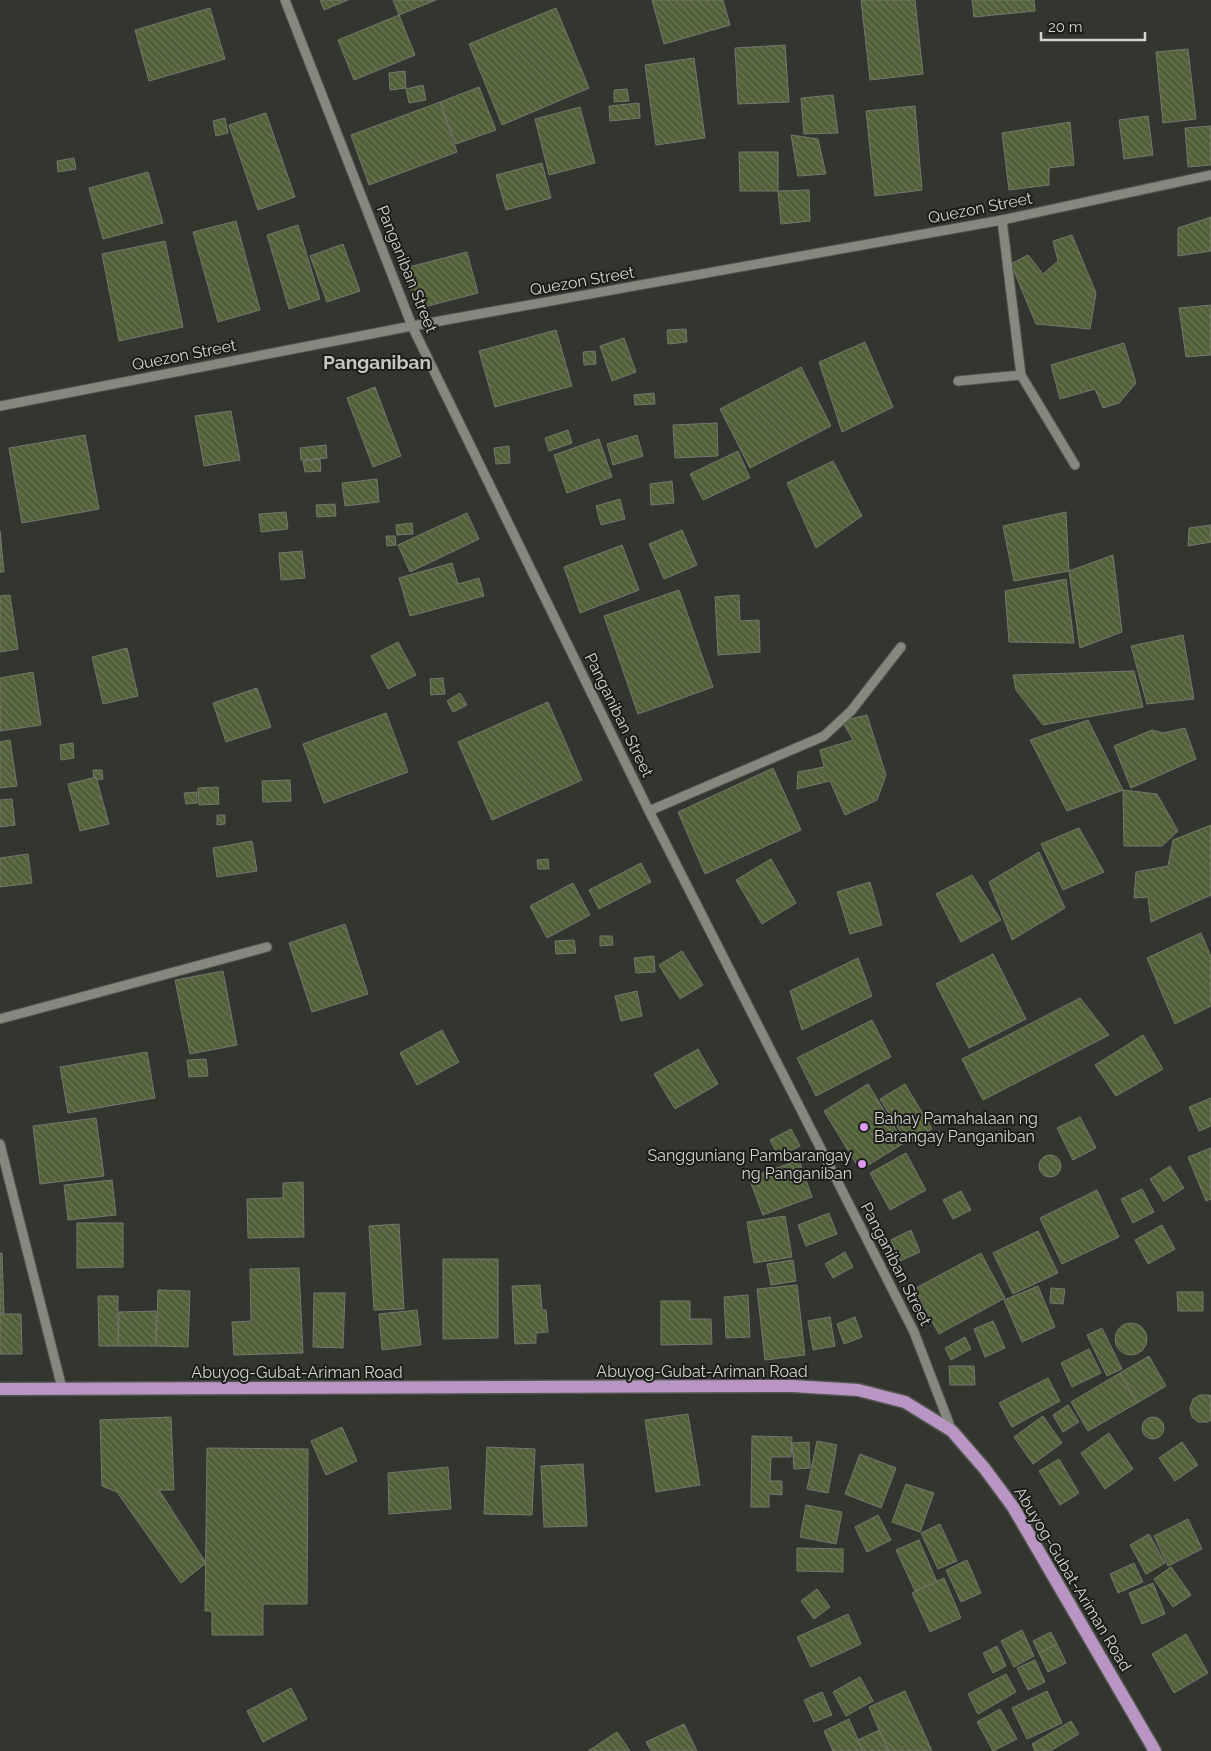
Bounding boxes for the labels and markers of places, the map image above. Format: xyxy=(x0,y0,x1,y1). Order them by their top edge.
place label: Bahay Pamahalaan ng Barangay Panganiban xyxy=(874,1109,1038,1146)
marker: Bahay Pamahalaan ng Barangay Panganiban xyxy=(858,1121,870,1133)
place label: Sangguniang Pambarangay ng Panganiban xyxy=(648,1146,852,1183)
marker: Sangguniang Pambarangay ng Panganiban xyxy=(856,1158,868,1170)

